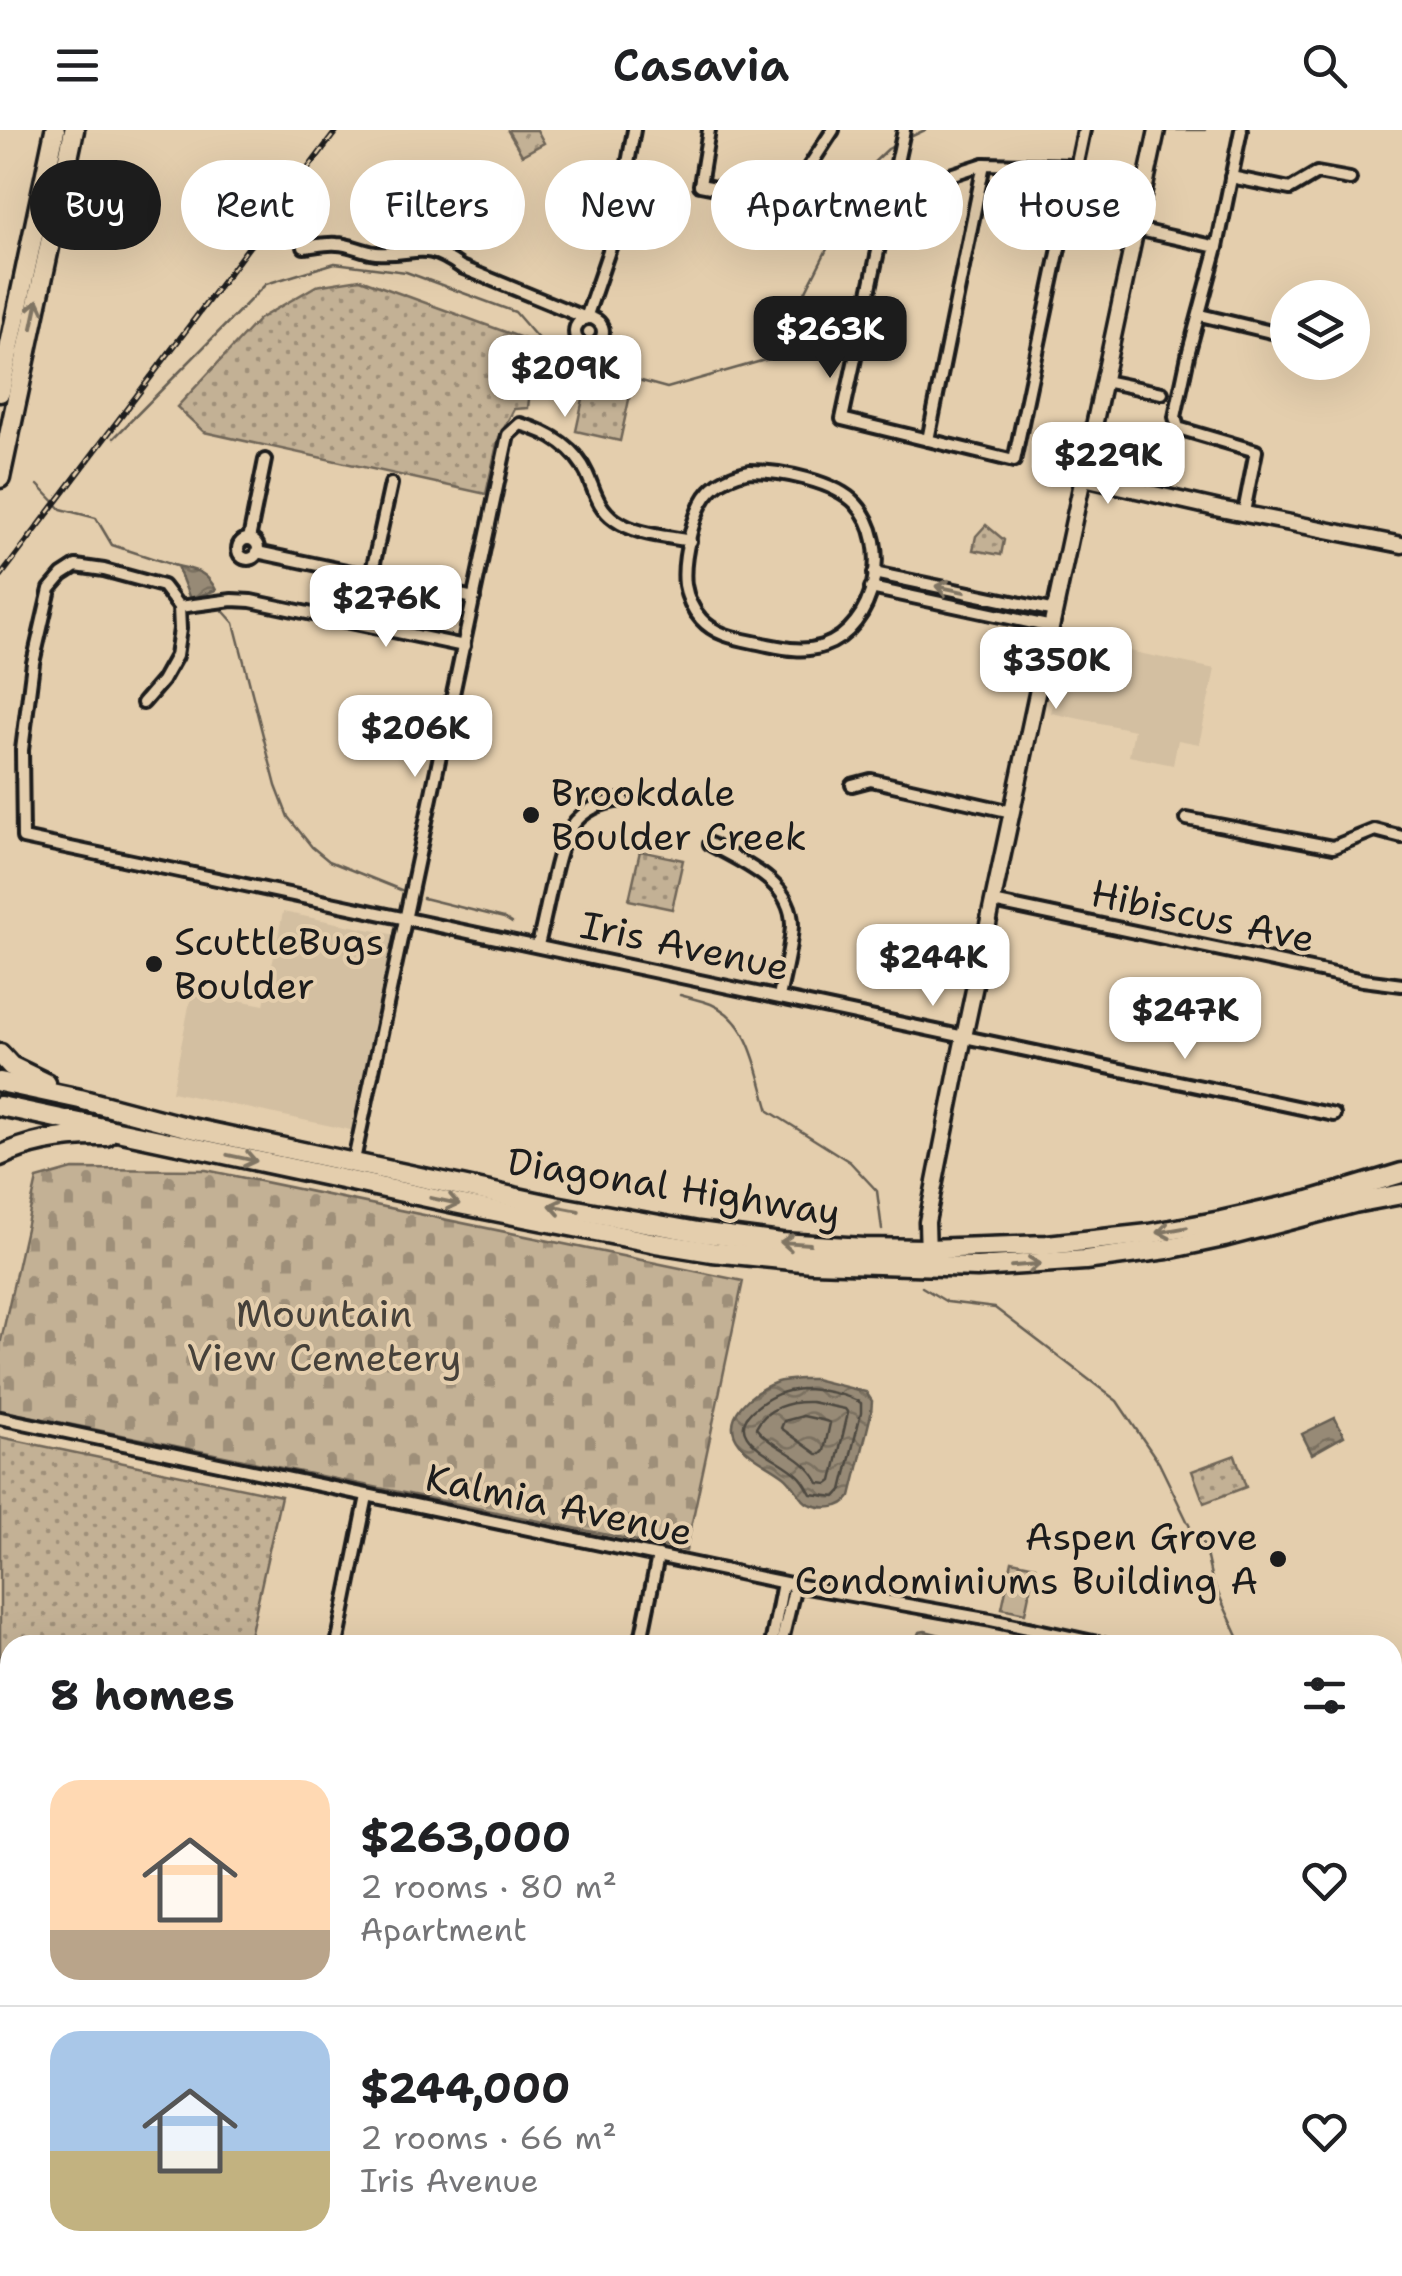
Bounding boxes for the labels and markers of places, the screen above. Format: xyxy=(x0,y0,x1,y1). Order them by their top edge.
pin: $263K xyxy=(760,296,900,381)
pin: $209K xyxy=(495,335,635,420)
pin: $229K xyxy=(1038,422,1178,507)
pin: $276K xyxy=(316,565,456,650)
pin: $350K xyxy=(986,627,1126,712)
pin: $206K xyxy=(345,695,485,780)
place label: Brookdale Boulder Creek xyxy=(551,767,807,862)
marker: Brookdale Boulder Creek xyxy=(520,804,542,826)
place label: ScuttleBugs Boulder xyxy=(174,916,384,1011)
pin: $244K xyxy=(863,924,1003,1009)
marker: ScuttleBugs Boulder xyxy=(143,953,165,975)
pin: $247K xyxy=(1115,977,1255,1062)
place label: Aspen Grove Condominiums Building A xyxy=(795,1511,1258,1606)
marker: Aspen Grove Condominiums Building A xyxy=(1267,1548,1289,1570)

